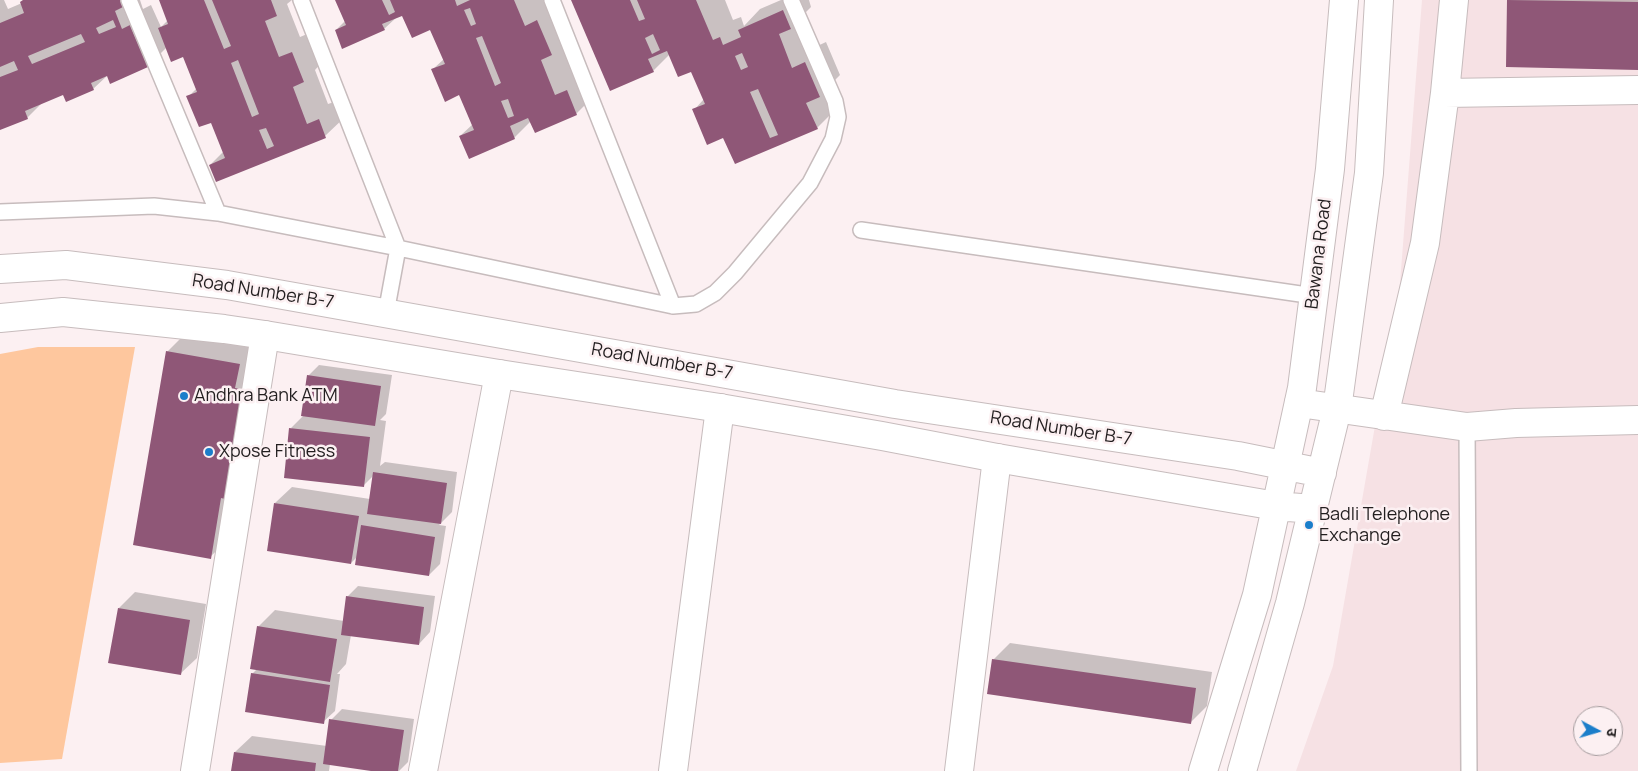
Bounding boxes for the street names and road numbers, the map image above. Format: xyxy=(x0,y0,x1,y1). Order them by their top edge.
street label: Bawana Road xyxy=(1302,198,1336,310)
street label: Road Number B-7 xyxy=(190,270,336,314)
street label: Road Number B-7 xyxy=(589,339,735,385)
street label: Road Number B-7 xyxy=(988,407,1134,451)

